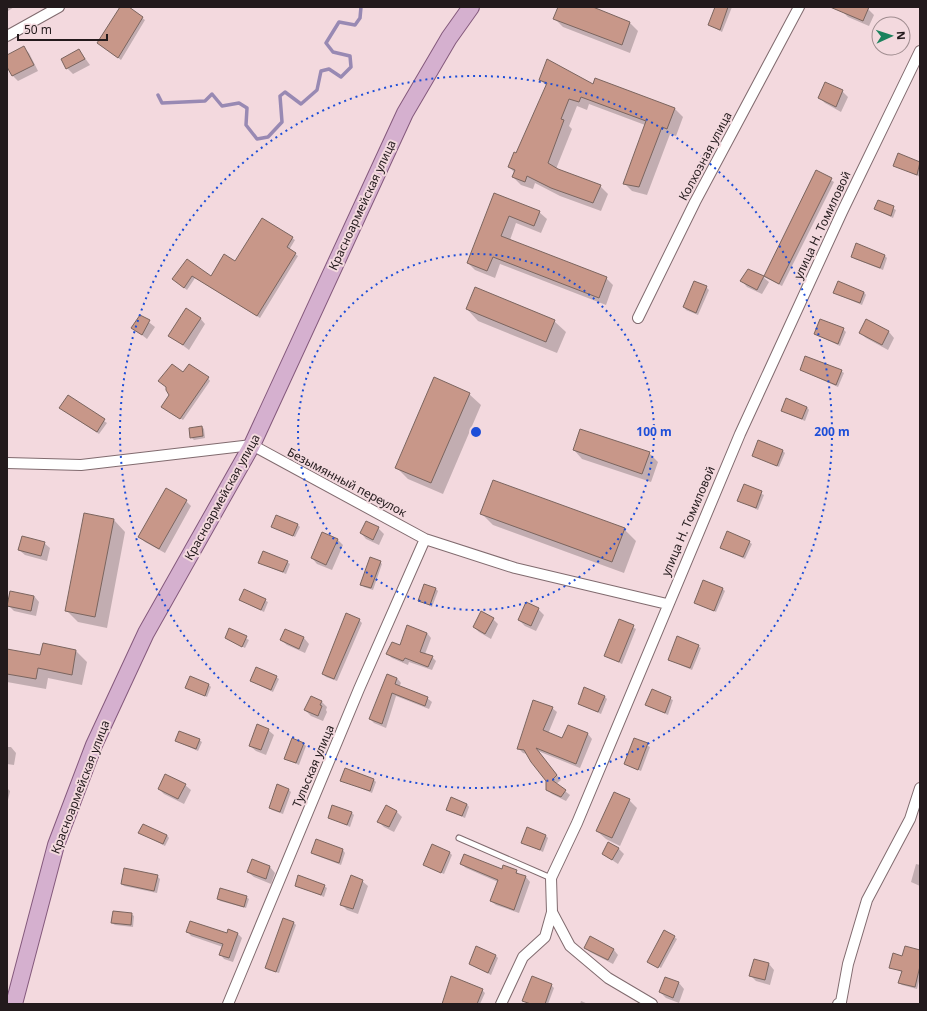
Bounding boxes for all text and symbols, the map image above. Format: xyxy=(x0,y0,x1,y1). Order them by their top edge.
scale bar xyxy=(18,16,107,42)
north arrow xyxy=(871,16,911,56)
text: 50 m xyxy=(24,21,52,38)
text: N xyxy=(894,31,909,40)
street label: Колхозная улица xyxy=(674,109,736,203)
street label: Красноармейская улица xyxy=(324,137,400,273)
street label: улица Н. Томиловой xyxy=(789,168,855,282)
text: 100 m xyxy=(636,423,672,440)
text: 200 m xyxy=(814,423,850,440)
centre of rings xyxy=(469,425,483,439)
street label: Красноармейская улица xyxy=(180,431,264,563)
street label: Безымянный переулок xyxy=(284,443,410,521)
street label: улица Н. Томиловой xyxy=(657,463,719,579)
street label: Красноармейская улица xyxy=(47,718,113,856)
street label: Тульская улица xyxy=(288,722,338,810)

